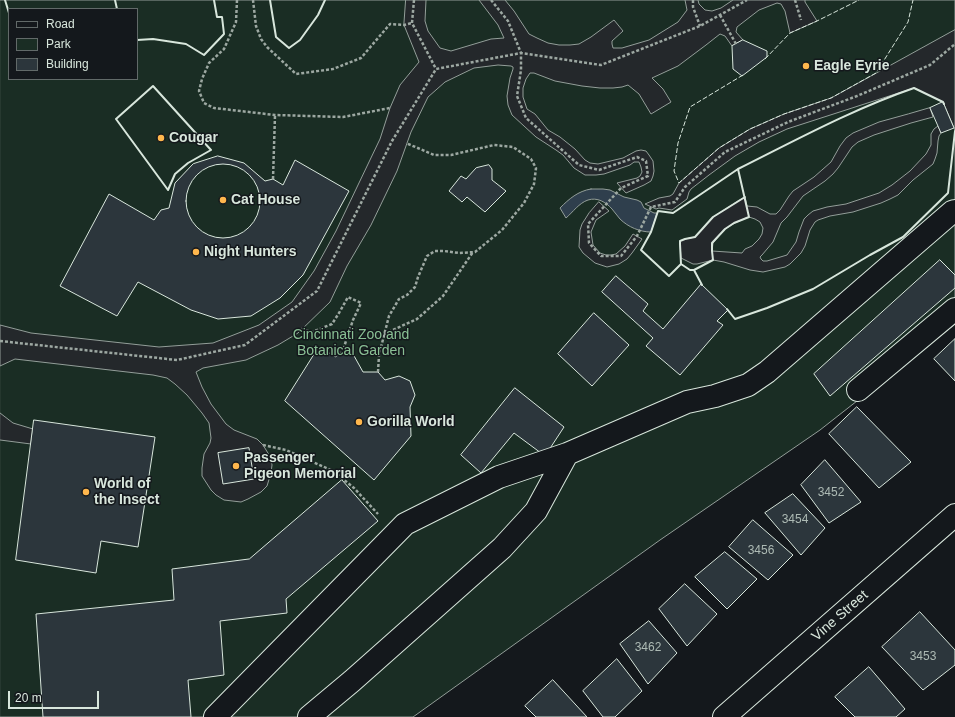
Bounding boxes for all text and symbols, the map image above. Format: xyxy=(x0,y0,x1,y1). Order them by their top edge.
legend xyxy=(8,8,138,80)
text: Road xyxy=(46,17,75,31)
text: Park xyxy=(46,37,71,51)
text: Building xyxy=(46,57,89,71)
place label: Eagle Eyrie xyxy=(814,58,889,74)
marker: Eagle Eyrie xyxy=(801,61,811,71)
place label: Cougar xyxy=(169,130,218,146)
marker: Cougar xyxy=(156,133,166,143)
place label: Cat House xyxy=(231,192,300,208)
marker: Cat House xyxy=(218,195,228,205)
place label: Night Hunters xyxy=(204,244,297,260)
marker: Night Hunters xyxy=(191,247,201,257)
park label: Cincinnati Zoo and Botanical Garden xyxy=(293,327,409,360)
place label: Gorilla World xyxy=(367,414,455,430)
marker: Gorilla World xyxy=(354,417,364,427)
place label: Passenger Pigeon Memorial xyxy=(244,450,356,482)
marker: Passenger Pigeon Memorial xyxy=(231,461,241,471)
place label: World of the Insect xyxy=(94,476,159,508)
house number: 3452 xyxy=(818,486,844,500)
marker: World of the Insect xyxy=(81,487,91,497)
house number: 3454 xyxy=(782,513,808,527)
house number: 3456 xyxy=(748,544,774,558)
street label: Vine Street xyxy=(808,587,872,645)
house number: 3462 xyxy=(635,641,661,655)
house number: 3453 xyxy=(910,650,936,664)
scale bar xyxy=(10,683,101,709)
text: 20 m xyxy=(15,691,42,705)

